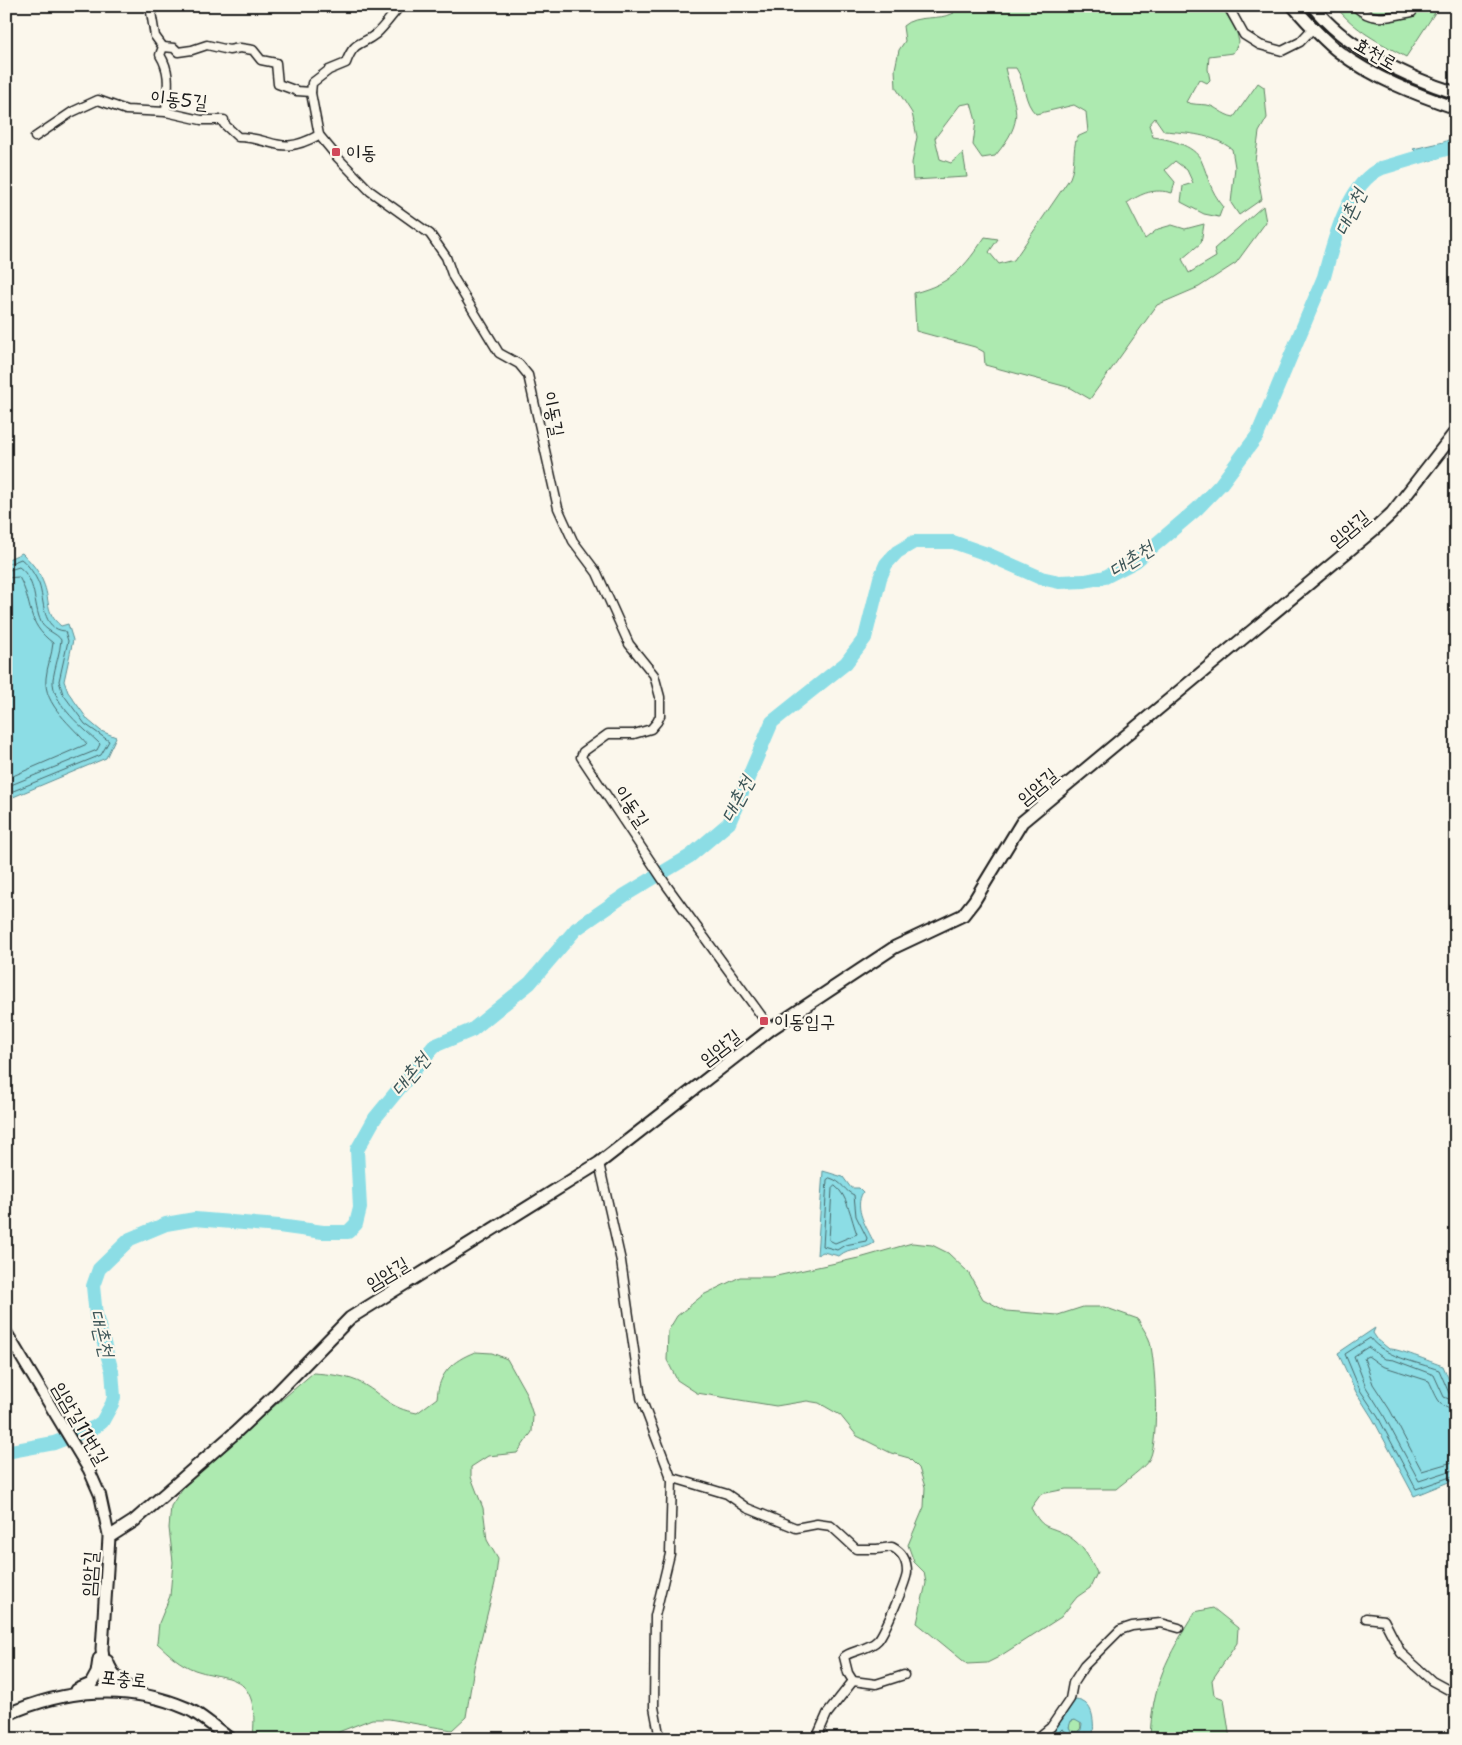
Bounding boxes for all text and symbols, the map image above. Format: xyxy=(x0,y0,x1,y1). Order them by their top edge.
street label: 효천로 xyxy=(1350,31,1402,76)
street label: 이동5길 xyxy=(149,84,209,115)
place label: 이동 xyxy=(346,140,377,165)
marker: 이동 xyxy=(330,146,342,158)
water label: 대촌천 xyxy=(1328,183,1372,239)
street label: 이동길 xyxy=(537,389,570,439)
street label: 임암길 xyxy=(1324,504,1375,553)
water label: 대촌천 xyxy=(1104,534,1160,583)
street label: 임암길 xyxy=(1012,762,1063,811)
water label: 대촌천 xyxy=(714,770,760,826)
street label: 이동길 xyxy=(608,780,655,832)
place label: 이동입구 xyxy=(774,1009,835,1034)
marker: 이동입구 xyxy=(758,1015,770,1027)
street label: 임암길 xyxy=(695,1023,746,1071)
water label: 대촌천 xyxy=(385,1046,436,1101)
street label: 임암길 xyxy=(361,1251,413,1296)
water label: 대촌천 xyxy=(84,1306,121,1361)
street label: 임암길11번길 xyxy=(47,1377,114,1469)
street label: 임암길 xyxy=(75,1550,104,1598)
street label: 포충로 xyxy=(100,1664,148,1693)

